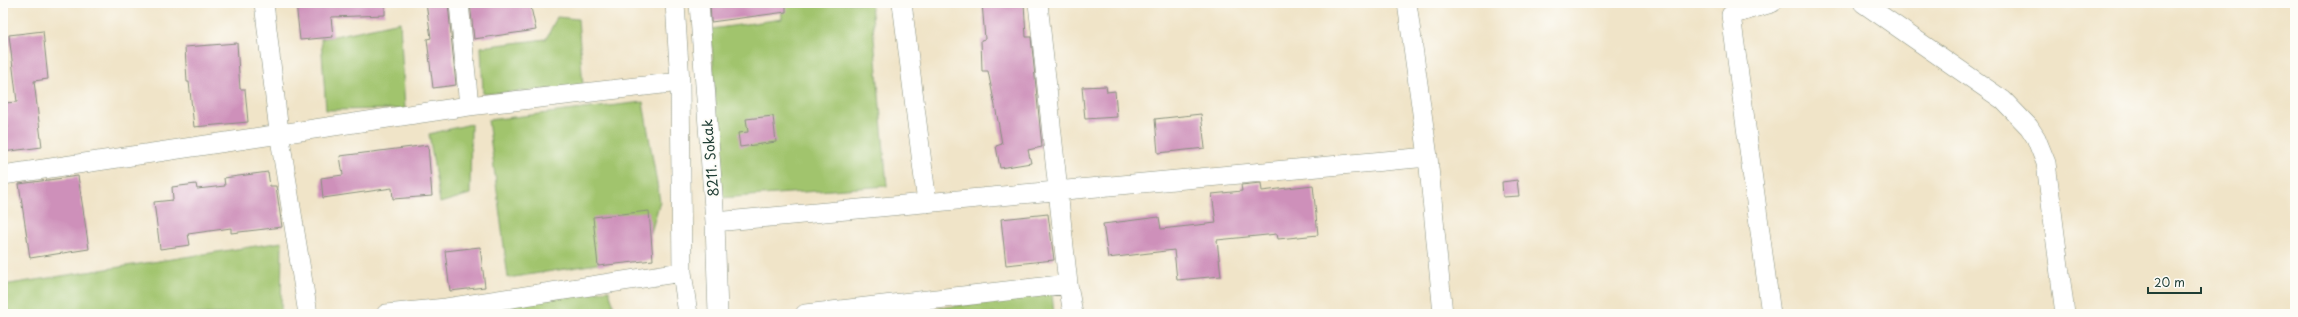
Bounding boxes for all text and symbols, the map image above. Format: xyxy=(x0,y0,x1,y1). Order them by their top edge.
street label: 8211. Sokak xyxy=(696,118,724,198)
scale bar xyxy=(2148,269,2201,295)
text: 20 m xyxy=(2154,273,2185,291)

